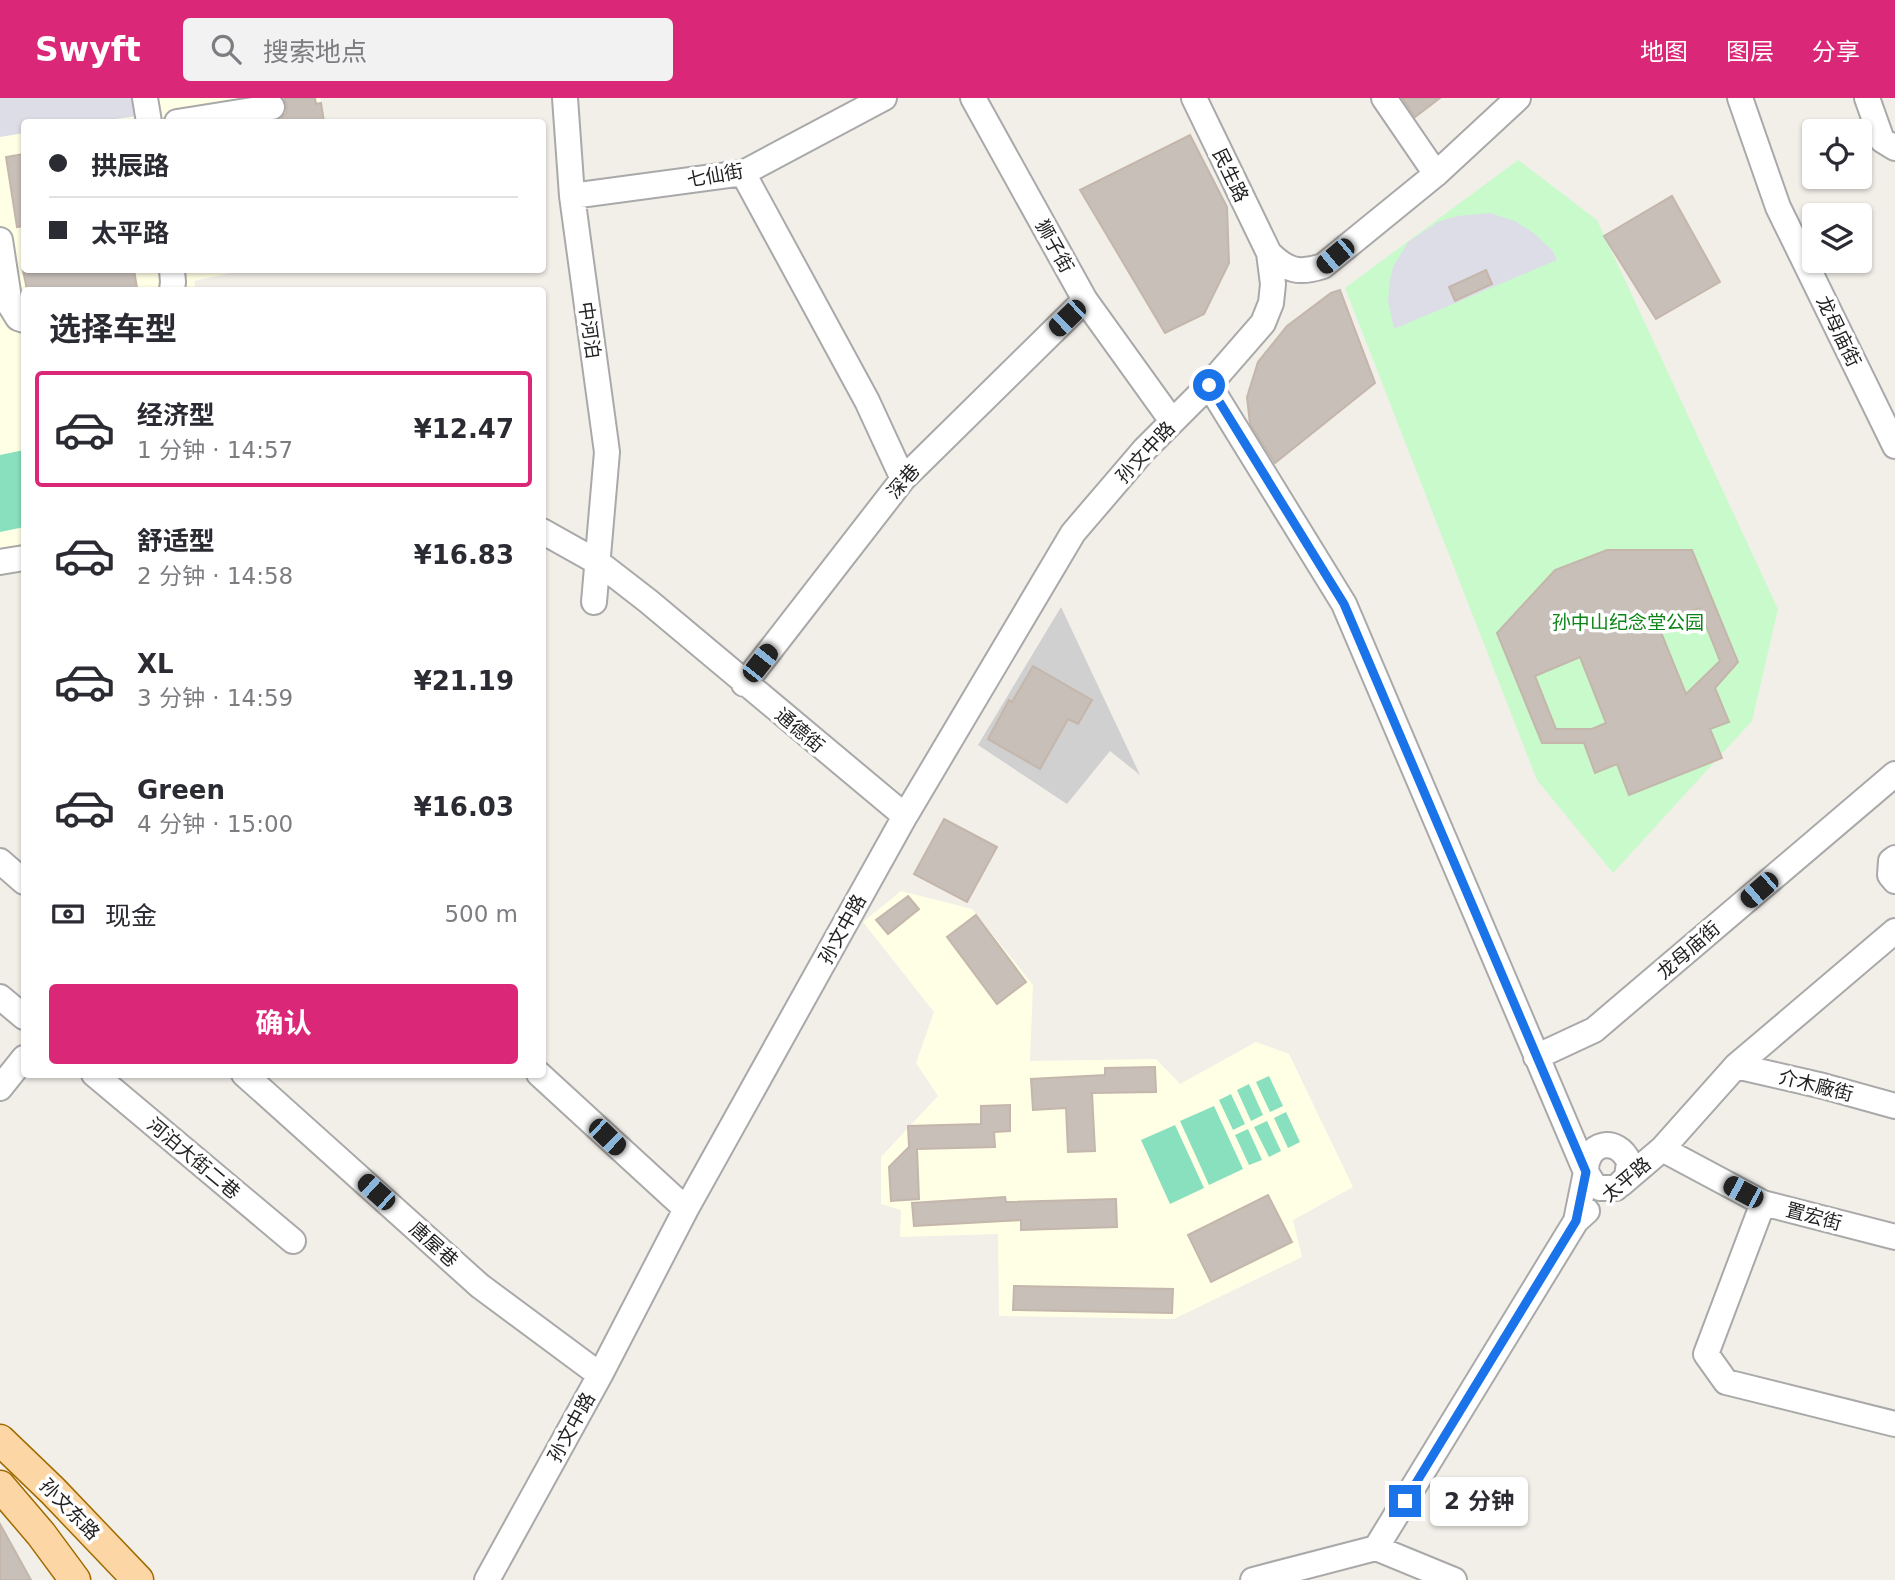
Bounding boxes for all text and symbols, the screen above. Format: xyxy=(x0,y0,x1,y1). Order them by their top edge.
search box xyxy=(183,18,673,81)
text: Swyft xyxy=(35,30,141,69)
icon: search xyxy=(207,30,245,68)
text: 搜索地点 xyxy=(263,37,367,67)
text: 地图 xyxy=(1640,38,1688,66)
text: 图层 xyxy=(1726,38,1774,66)
text: 分享 xyxy=(1812,38,1860,66)
map controls xyxy=(1802,119,1872,273)
button: locate xyxy=(1802,119,1872,189)
street label: 民生路 xyxy=(1209,145,1253,205)
text: 拱辰路 xyxy=(91,151,169,181)
street label: 七仙街 xyxy=(685,159,745,191)
button: layers xyxy=(1802,203,1872,273)
street label: 狮子街 xyxy=(1032,216,1078,276)
text: 太平路 xyxy=(91,218,169,248)
car xyxy=(1313,234,1358,278)
street label: 龙母庙街 xyxy=(1812,292,1866,370)
car xyxy=(1045,296,1090,340)
street label: 中河泊 xyxy=(575,300,605,360)
text: 选择车型 xyxy=(49,310,177,348)
route start xyxy=(1193,369,1225,401)
icon: car xyxy=(53,398,116,461)
text: 经济型 xyxy=(137,400,215,430)
text: ¥12.47 xyxy=(414,414,514,444)
street label: 孙文中路 xyxy=(1111,417,1179,487)
text: 1 分钟 · 14:57 xyxy=(137,437,293,463)
street label: 深巷 xyxy=(882,459,924,503)
icon: car xyxy=(53,524,116,587)
text: 舒适型 xyxy=(137,526,215,556)
text: ¥16.83 xyxy=(414,540,514,570)
text: 2 分钟 · 14:58 xyxy=(137,563,293,589)
park label: 孙中山纪念堂公园 xyxy=(1552,611,1704,633)
car xyxy=(739,640,782,686)
text: XL xyxy=(137,649,174,679)
icon: car xyxy=(53,650,116,713)
text: ¥21.19 xyxy=(414,666,514,696)
text: 3 分钟 · 14:59 xyxy=(137,685,293,711)
street label: 通德街 xyxy=(771,703,829,757)
text: Green xyxy=(137,775,225,805)
icon: car xyxy=(53,776,116,839)
text: ¥16.03 xyxy=(414,792,514,822)
text: 4 分钟 · 15:00 xyxy=(137,811,293,837)
car xyxy=(1737,868,1782,912)
street label: 孙文中路 xyxy=(814,890,870,968)
icon: cash xyxy=(49,895,87,933)
text: 现金 xyxy=(105,901,157,931)
text: 500 m xyxy=(444,901,518,927)
street label: 龙母庙街 xyxy=(1652,917,1724,983)
button: 确认 xyxy=(49,984,518,1064)
street label: 介木廠街 xyxy=(1776,1065,1856,1105)
street label: 河泊大街二巷 xyxy=(143,1113,245,1203)
car xyxy=(585,1115,630,1159)
street label: 太平路 xyxy=(1597,1152,1655,1206)
car xyxy=(354,1170,399,1214)
car xyxy=(1720,1173,1767,1211)
street label: 置宏街 xyxy=(1784,1198,1844,1234)
street label: 唐屋巷 xyxy=(405,1217,463,1271)
street label: 孙文中路 xyxy=(543,1388,599,1466)
street label: 孙文东路 xyxy=(36,1474,104,1544)
callout: 2 分钟 xyxy=(1430,1476,1528,1526)
route end xyxy=(1389,1485,1421,1517)
text: 2 分钟 xyxy=(1444,1488,1514,1514)

